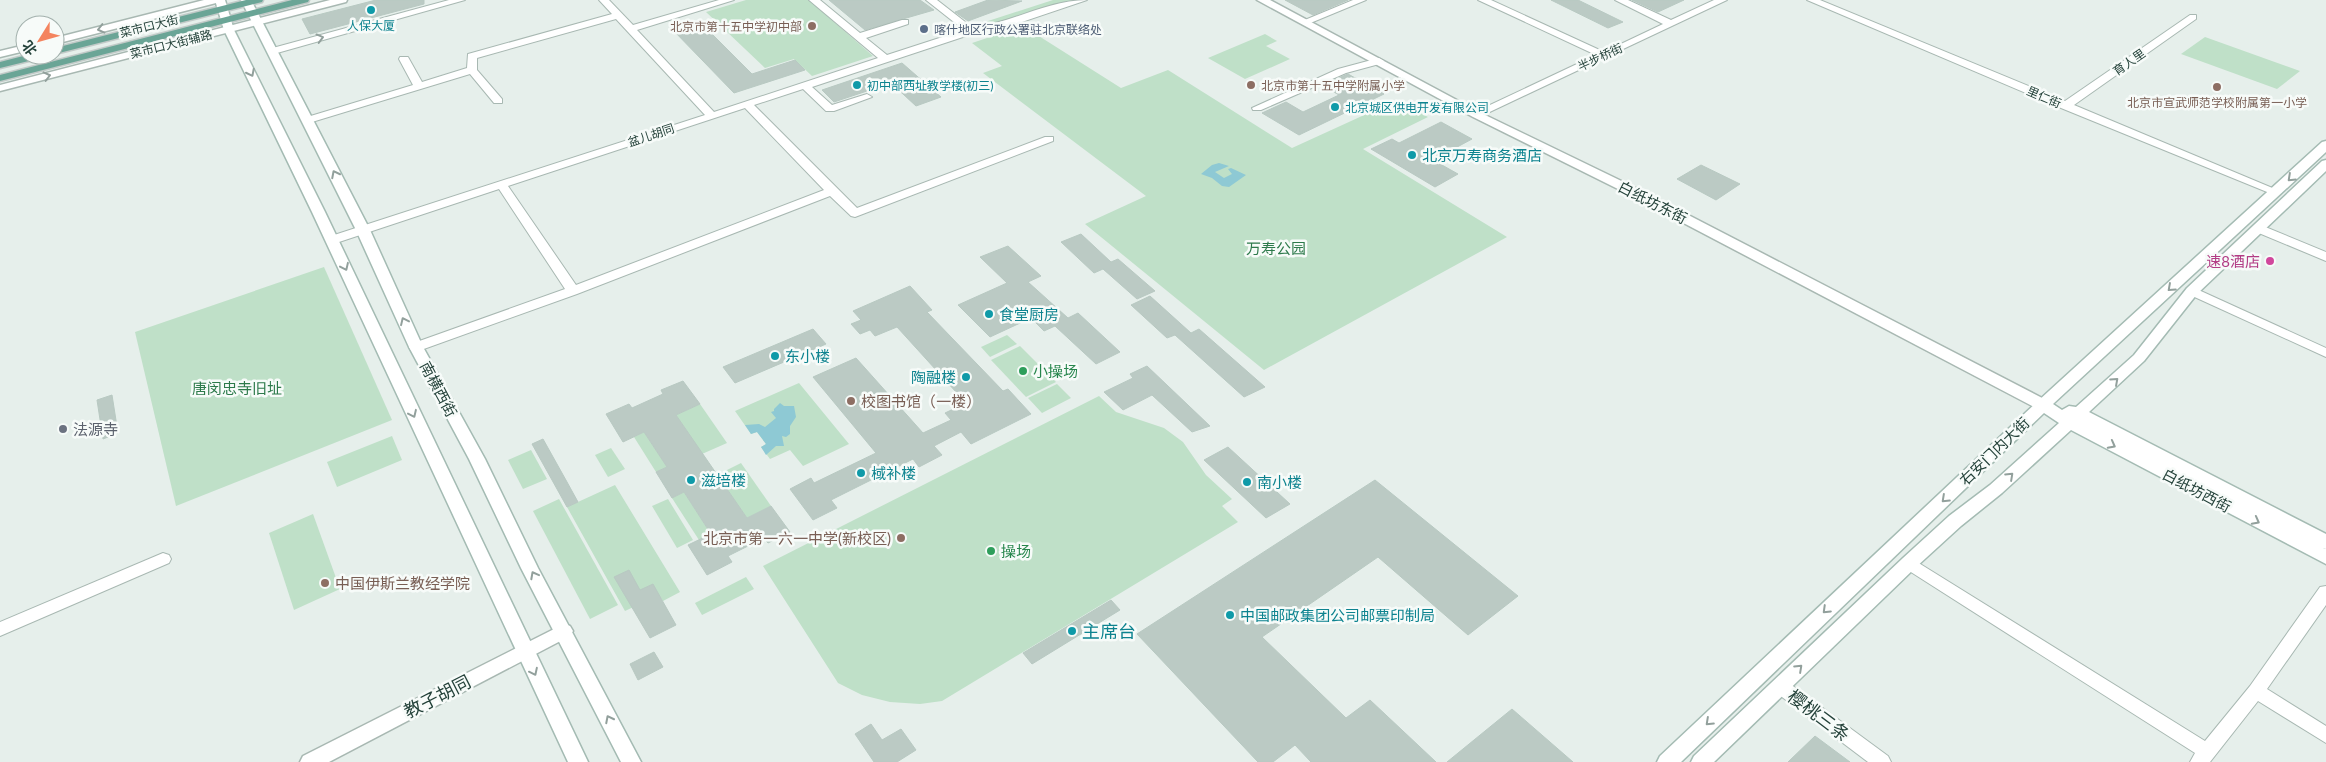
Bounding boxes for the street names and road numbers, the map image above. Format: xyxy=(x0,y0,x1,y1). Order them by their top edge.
street label: 菜市口大街 xyxy=(118,11,180,41)
street label: 菜市口大街辅路 xyxy=(128,27,214,61)
street label: 半步桥街 xyxy=(1575,40,1625,74)
street label: 育人里 xyxy=(2110,46,2148,78)
street label: 里仁街 xyxy=(2024,83,2064,111)
street label: 盆儿胡同 xyxy=(626,120,676,150)
street label: 白纸坊东街 xyxy=(1615,177,1691,227)
street label: 南横西街 xyxy=(417,358,461,420)
street label: 右安门内大街 xyxy=(1955,413,2033,489)
street label: 白纸坊西街 xyxy=(2160,464,2234,516)
street label: 教子胡同 xyxy=(400,670,474,722)
street label: 樱桃三条 xyxy=(1784,685,1854,745)

